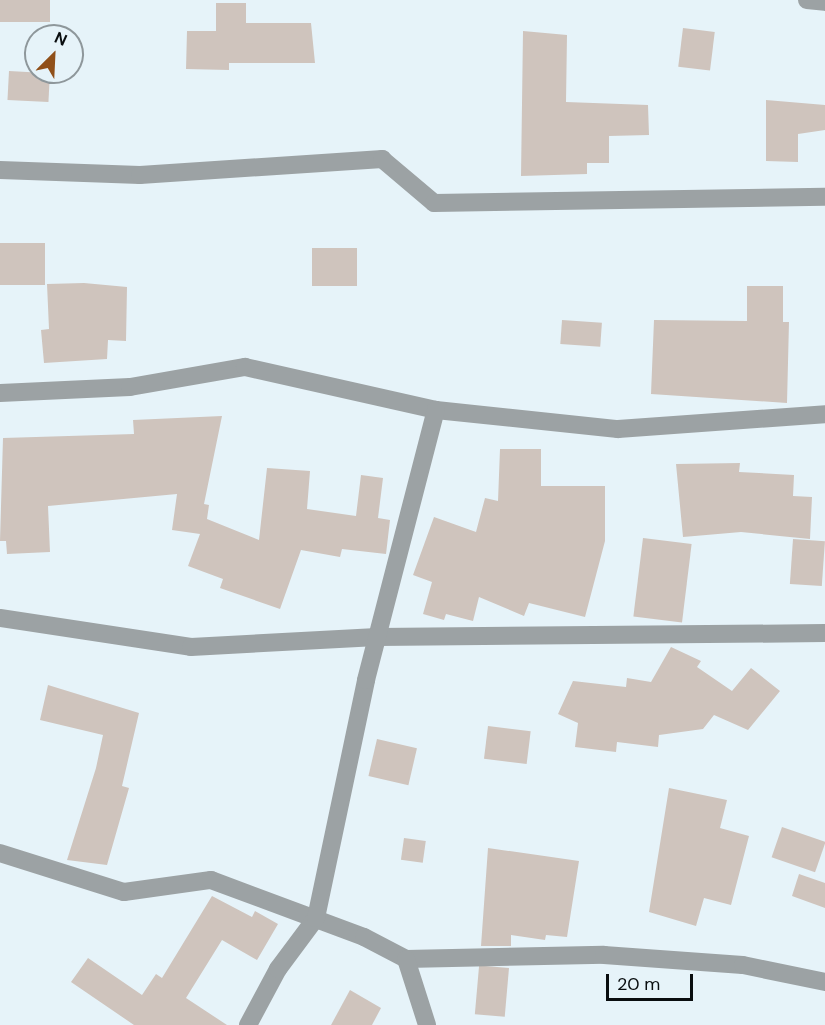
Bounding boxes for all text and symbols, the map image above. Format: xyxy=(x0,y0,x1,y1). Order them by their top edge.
north arrow xyxy=(24,24,84,84)
text: N xyxy=(51,27,70,51)
scale bar xyxy=(609,962,696,1000)
text: 20 m xyxy=(617,972,660,996)

